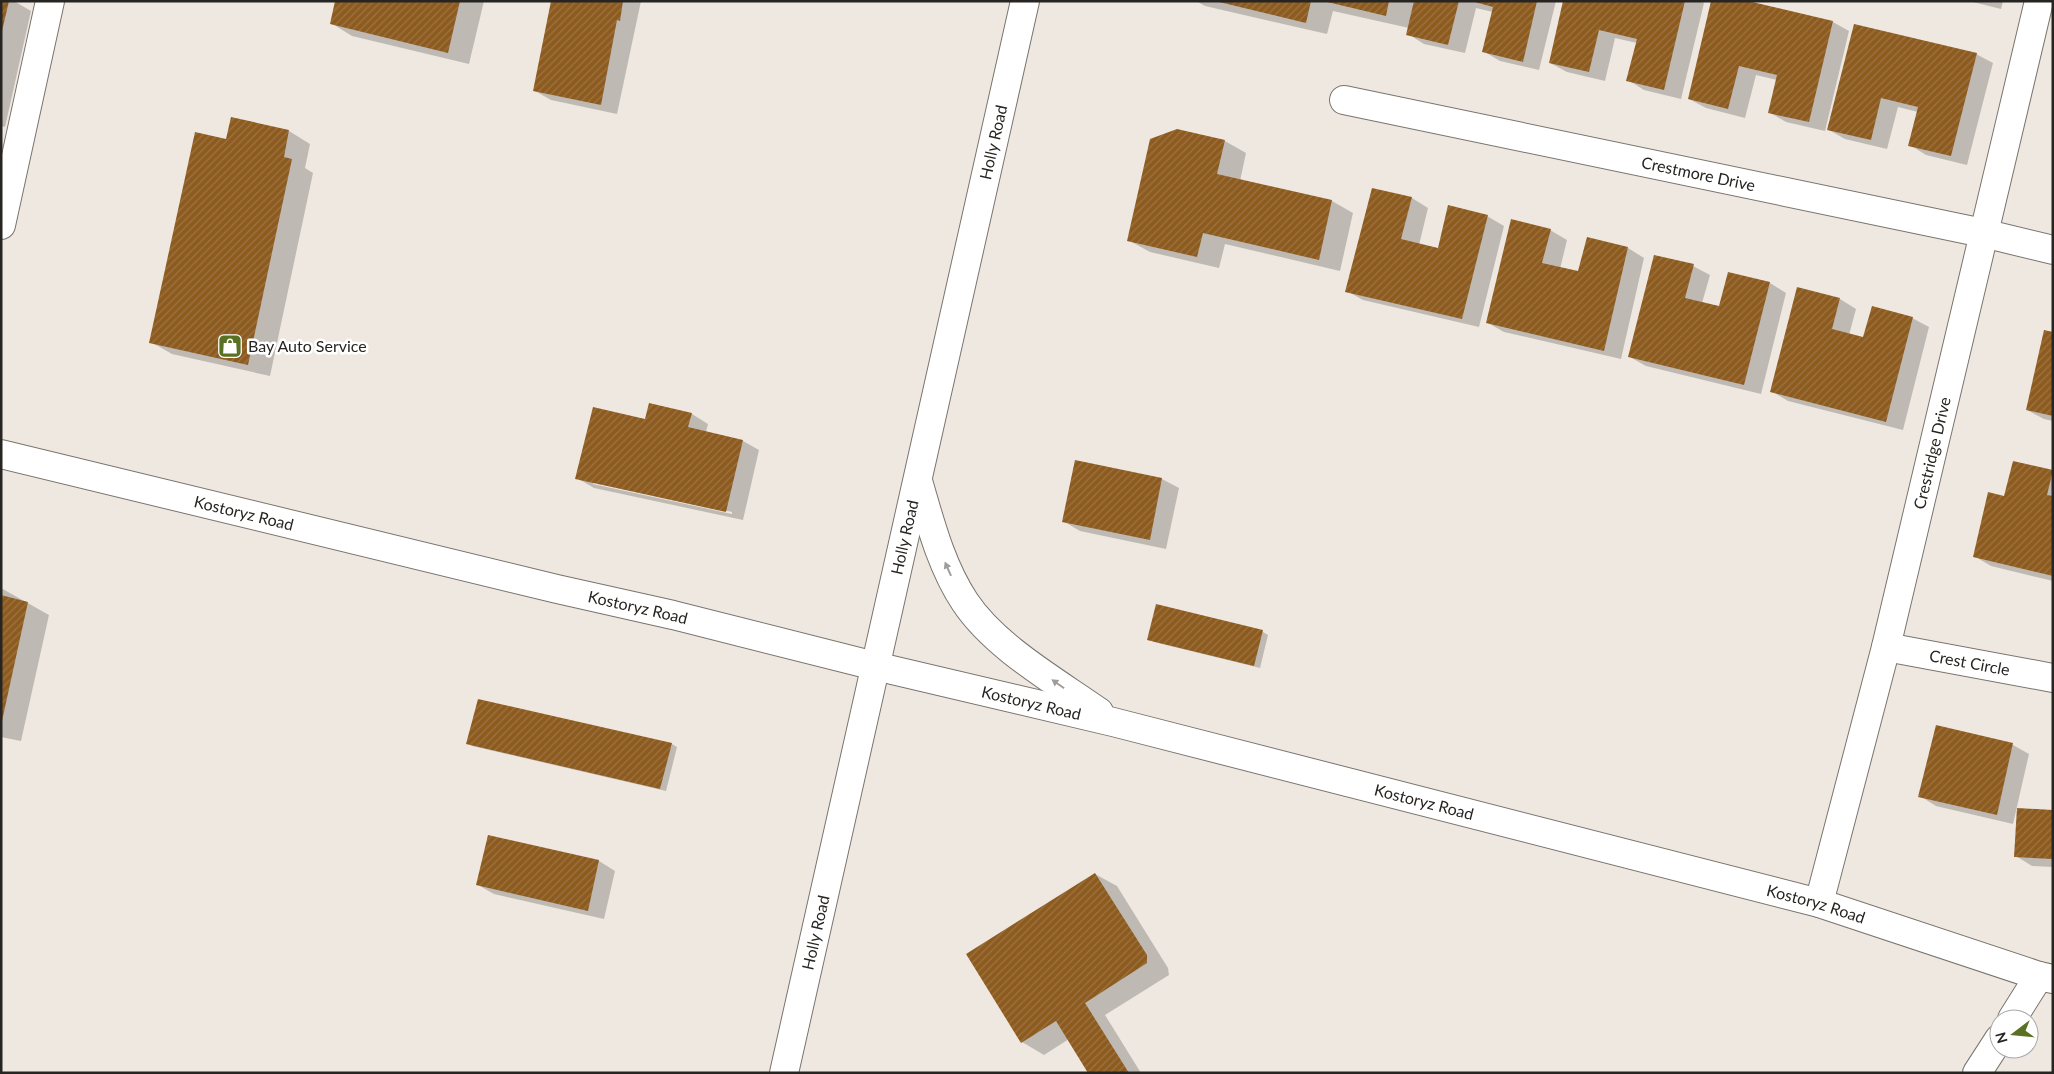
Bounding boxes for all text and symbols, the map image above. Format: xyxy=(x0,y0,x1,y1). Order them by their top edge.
street label: Holly Road xyxy=(975,103,1010,181)
street label: Crestmore Drive xyxy=(1640,152,1757,194)
shop icon: Bay Auto Service xyxy=(217,333,243,359)
place label: Bay Auto Service xyxy=(248,336,367,355)
street label: Crestridge Drive xyxy=(1909,395,1954,511)
street label: Kostoryz Road xyxy=(192,491,296,534)
street label: Holly Road xyxy=(886,498,922,576)
one-way arrow xyxy=(943,562,951,576)
street label: Kostoryz Road xyxy=(586,586,690,627)
street label: Crest Circle xyxy=(1928,645,2011,679)
one-way arrow xyxy=(1052,679,1065,689)
street label: Kostoryz Road xyxy=(980,681,1083,723)
street label: Kostoryz Road xyxy=(1373,779,1476,823)
street label: Kostoryz Road xyxy=(1765,880,1868,927)
street label: Holly Road xyxy=(797,893,833,972)
north arrow xyxy=(1989,1009,2039,1059)
text: N xyxy=(1991,1030,2011,1045)

